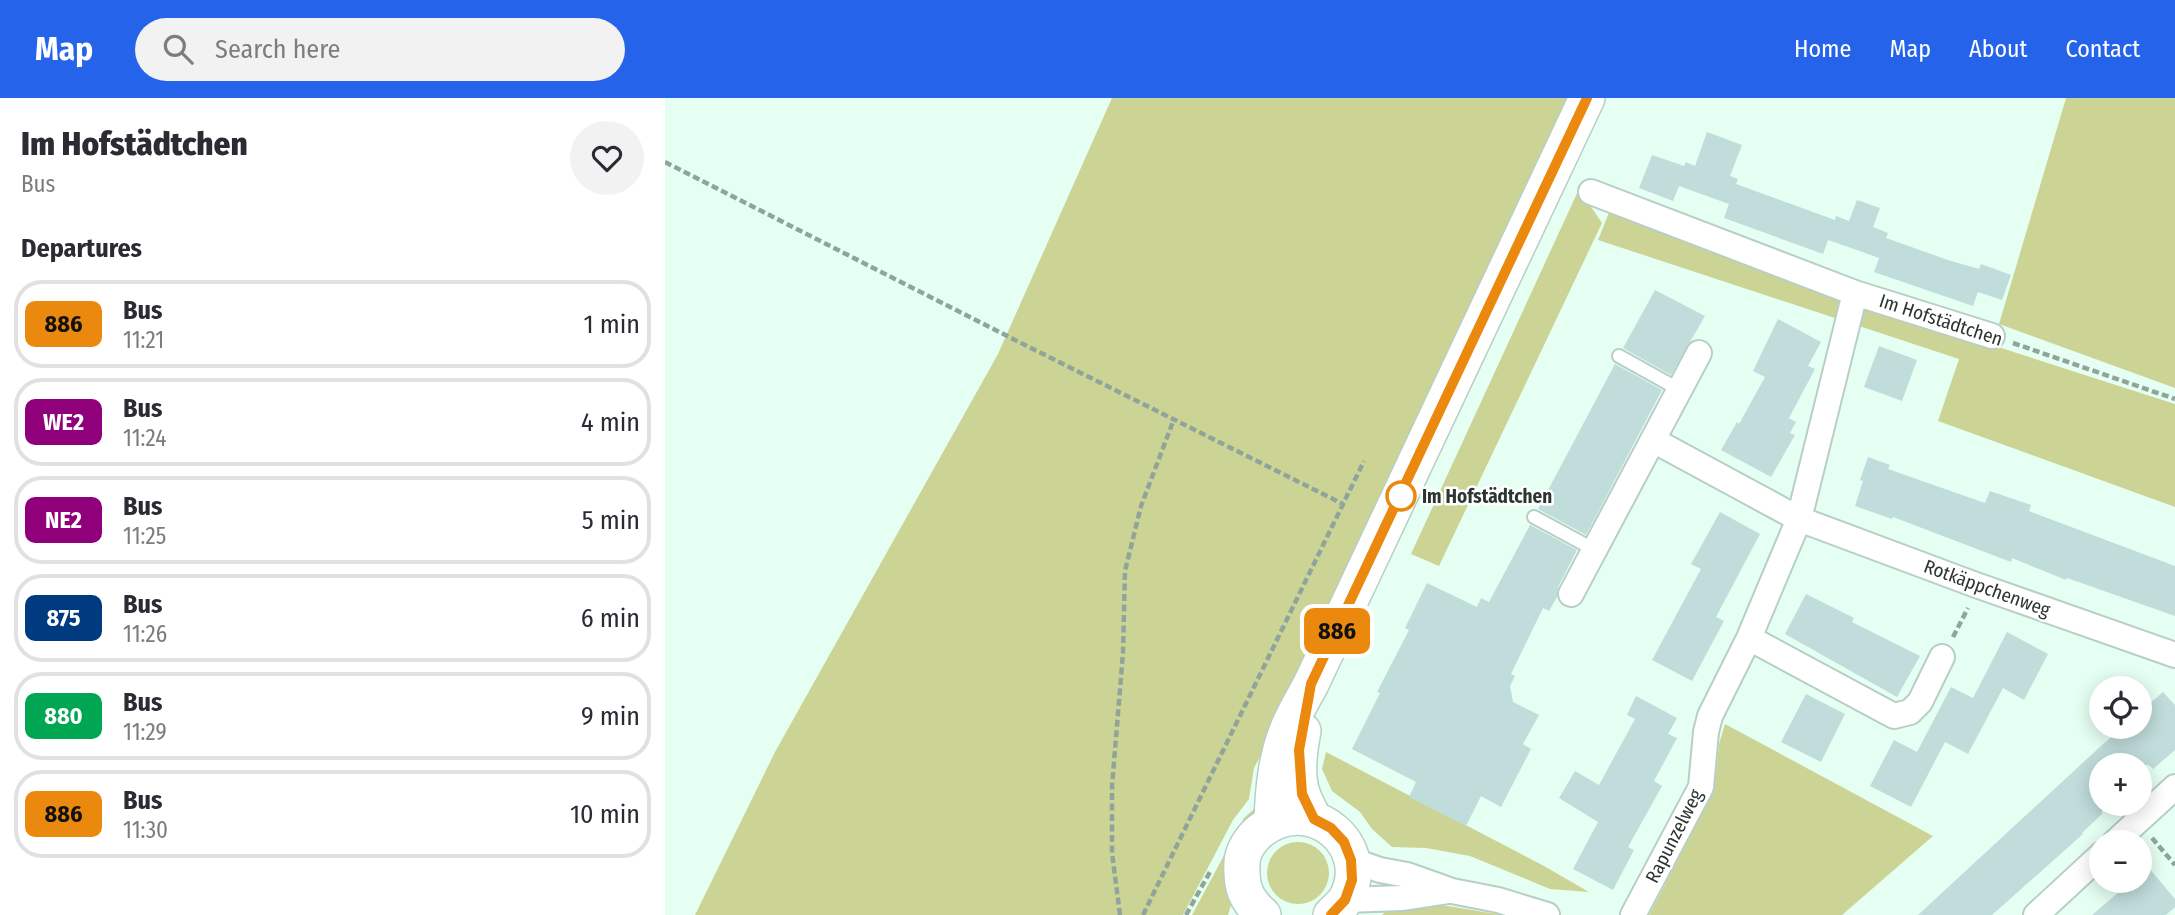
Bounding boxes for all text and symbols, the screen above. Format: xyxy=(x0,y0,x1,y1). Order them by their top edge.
search box xyxy=(135,18,625,81)
text: Map xyxy=(35,29,93,69)
icon: search xyxy=(159,30,197,68)
text: Search here xyxy=(215,34,340,65)
text: Home xyxy=(1794,35,1851,63)
text: Map xyxy=(1889,35,1931,63)
text: About xyxy=(1969,35,2027,63)
text: Contact xyxy=(2065,35,2140,63)
button: heart xyxy=(570,121,644,195)
text: Im Hofstädtchen xyxy=(21,124,248,164)
text: Bus xyxy=(21,170,55,198)
text: Departures xyxy=(21,233,142,264)
street label: Im Hofstädtchen xyxy=(1876,289,2006,351)
text: Bus xyxy=(123,295,162,326)
text: 1 min xyxy=(584,309,640,340)
text: 886 xyxy=(45,310,82,338)
text: 11:21 xyxy=(123,326,164,354)
text: Bus xyxy=(123,393,162,424)
text: 4 min xyxy=(581,407,640,438)
text: WE2 xyxy=(43,408,84,436)
text: 11:24 xyxy=(123,424,166,452)
marker: Im Hofstädtchen xyxy=(1386,481,1416,511)
place label: Im Hofstädtchen xyxy=(1422,485,1552,508)
text: Bus xyxy=(123,491,162,522)
text: 5 min xyxy=(582,505,640,536)
text: NE2 xyxy=(45,506,82,534)
text: 11:25 xyxy=(123,522,166,550)
street label: Rotkäppchenweg xyxy=(1921,555,2053,622)
text: Bus xyxy=(123,589,162,620)
text: 6 min xyxy=(581,603,640,634)
text: 875 xyxy=(46,604,81,632)
line badge: 886 xyxy=(1297,608,1377,654)
text: 886 xyxy=(1318,617,1356,645)
text: 11:26 xyxy=(123,620,167,648)
map controls xyxy=(2089,676,2152,893)
button: locate xyxy=(2089,676,2152,739)
text: Bus xyxy=(123,687,162,718)
text: 9 min xyxy=(581,701,640,732)
text: 880 xyxy=(44,702,83,730)
text: 11:29 xyxy=(123,718,167,746)
button: + xyxy=(2089,753,2152,816)
text: Bus xyxy=(123,785,162,816)
street label: Rapunzelweg xyxy=(1641,785,1707,887)
text: 10 min xyxy=(570,799,640,830)
text: 886 xyxy=(45,800,82,828)
text: 11:30 xyxy=(123,816,168,844)
button: − xyxy=(2089,830,2152,893)

